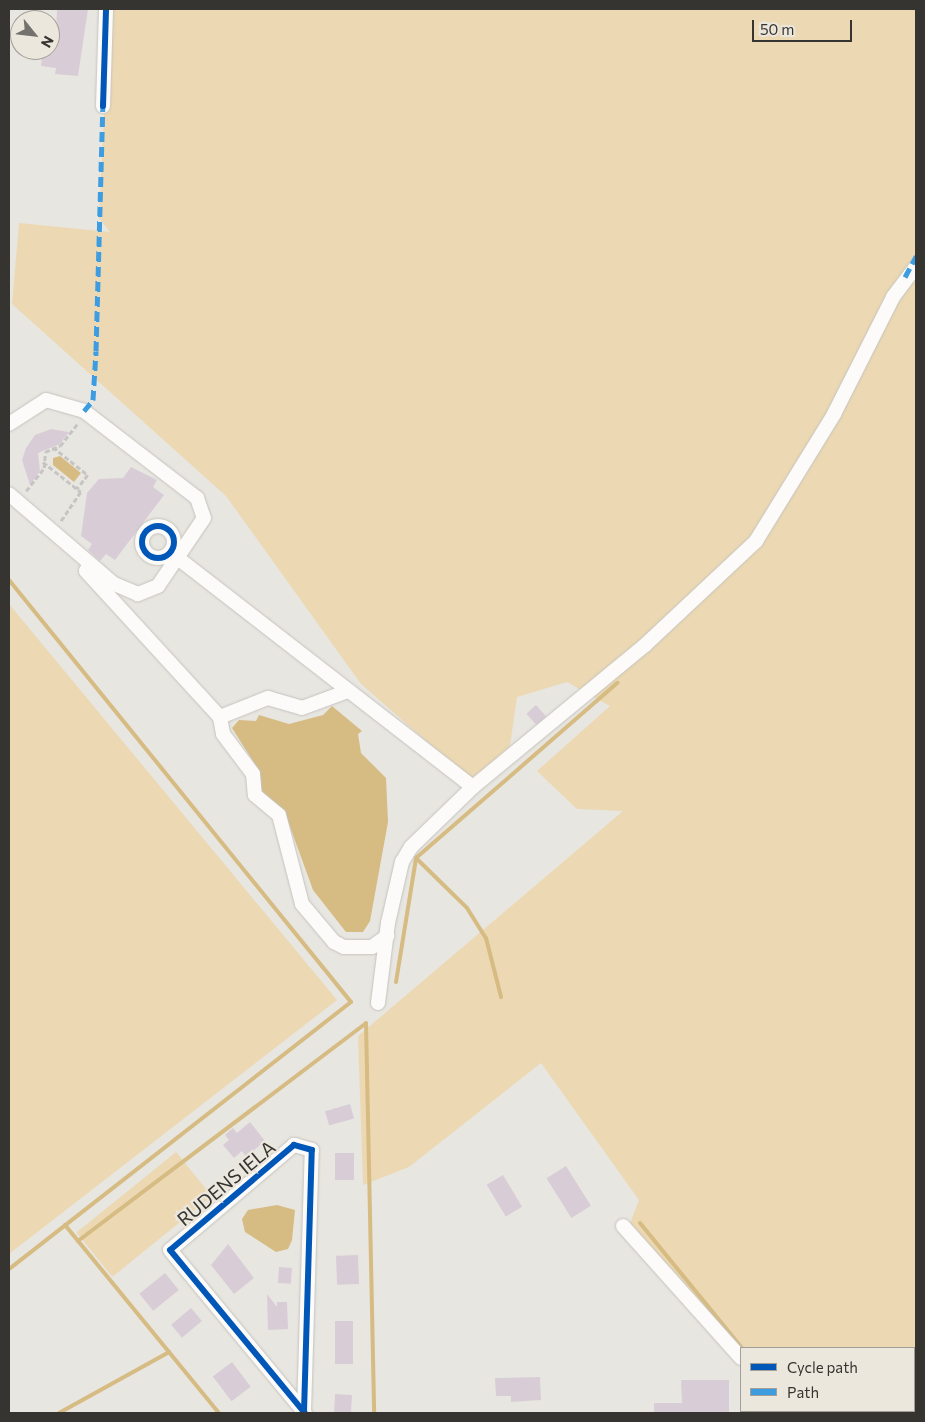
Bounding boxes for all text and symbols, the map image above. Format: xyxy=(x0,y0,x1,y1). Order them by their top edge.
north arrow xyxy=(10,10,60,60)
scale bar xyxy=(755,10,855,42)
text: 50 m xyxy=(760,20,794,38)
text: N xyxy=(38,33,58,51)
street label: RUDENS IELA xyxy=(172,1135,280,1231)
legend xyxy=(740,1347,915,1412)
text: Cycle path xyxy=(787,1358,858,1376)
text: Path xyxy=(787,1383,819,1401)

